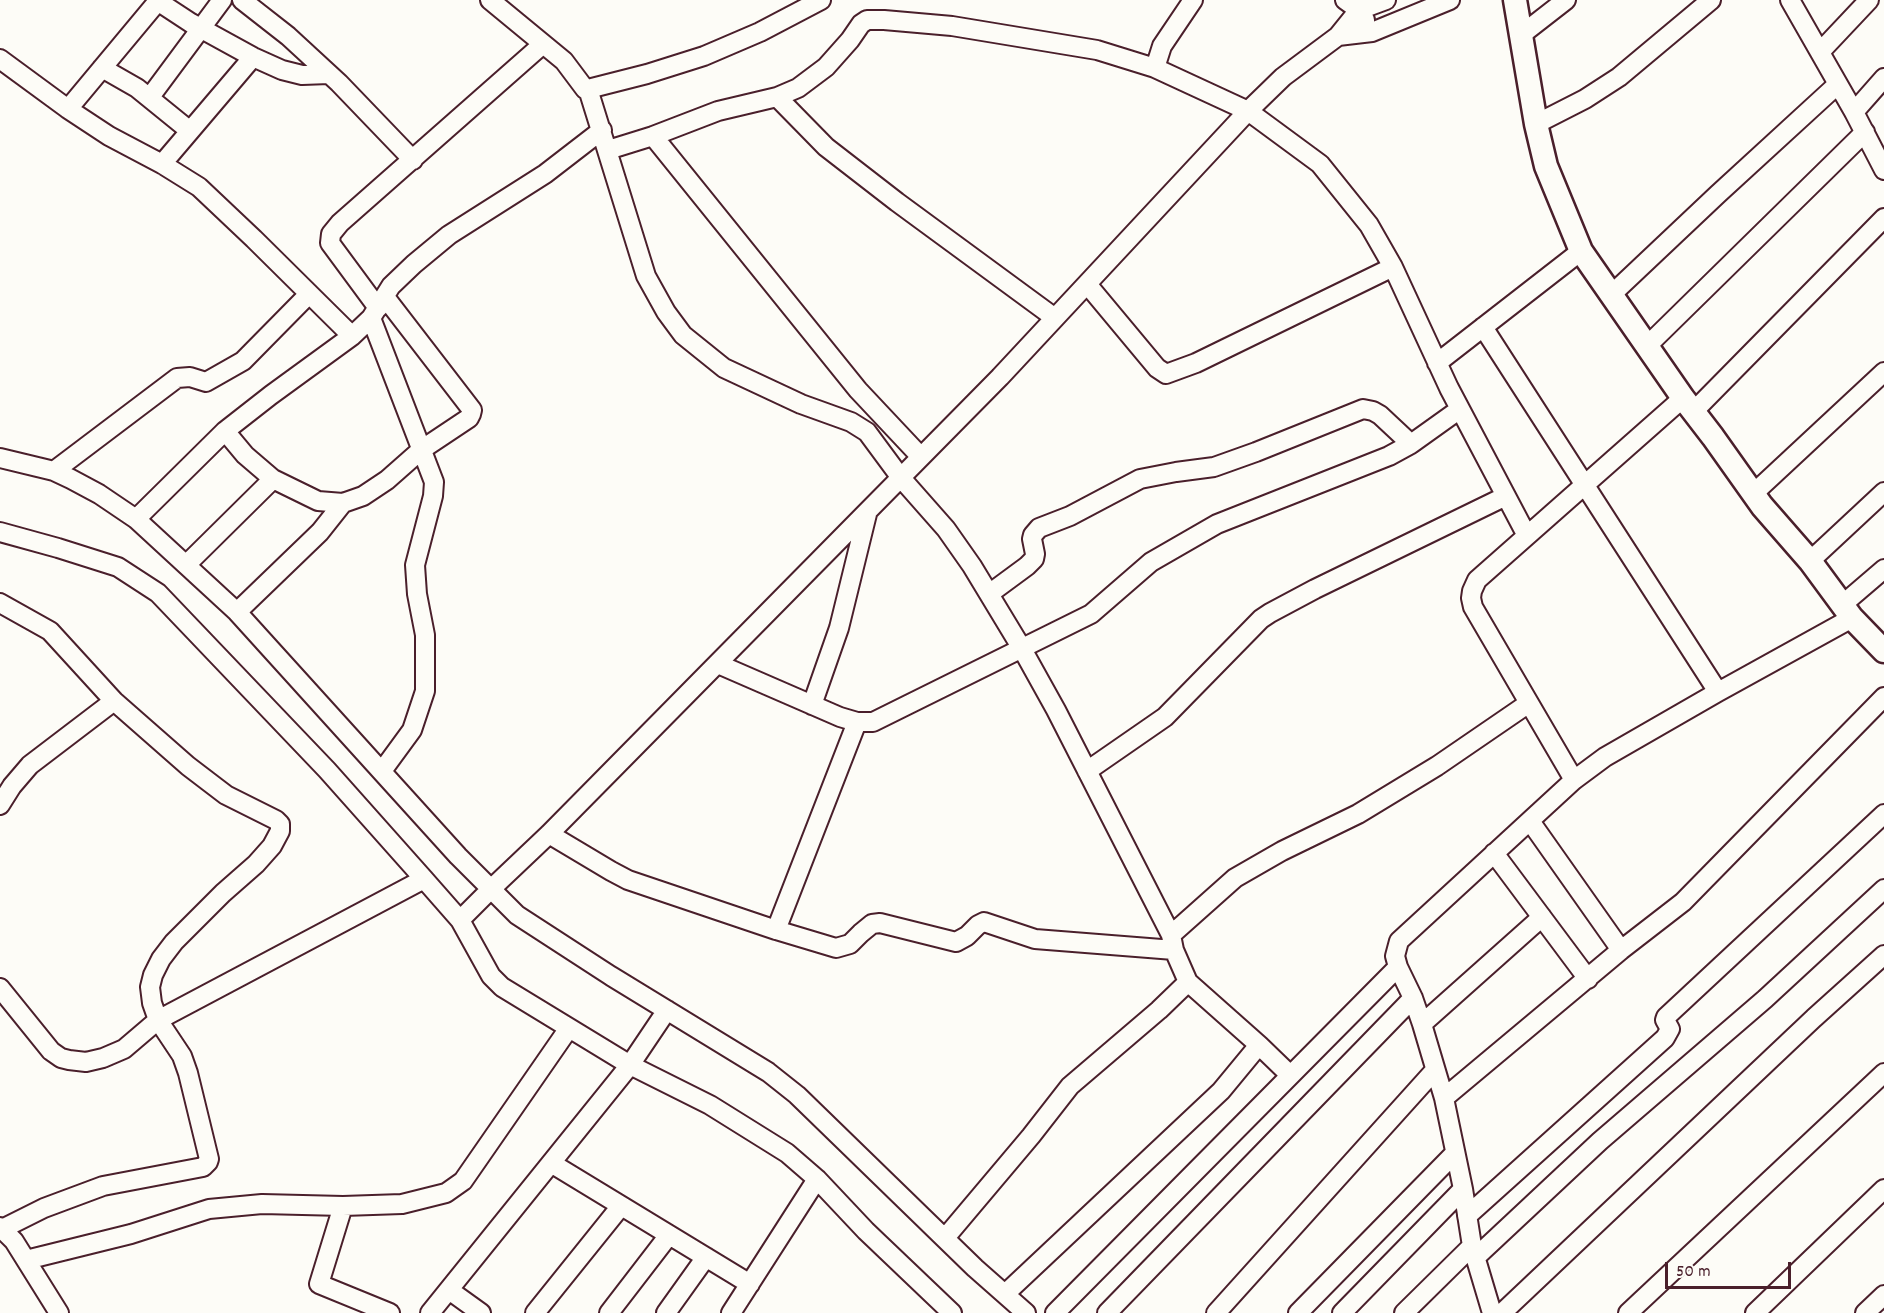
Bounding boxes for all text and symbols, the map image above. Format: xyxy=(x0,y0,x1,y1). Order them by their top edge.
scale bar xyxy=(1668,1250,1794,1288)
text: 50 m xyxy=(1676,1260,1711,1285)

